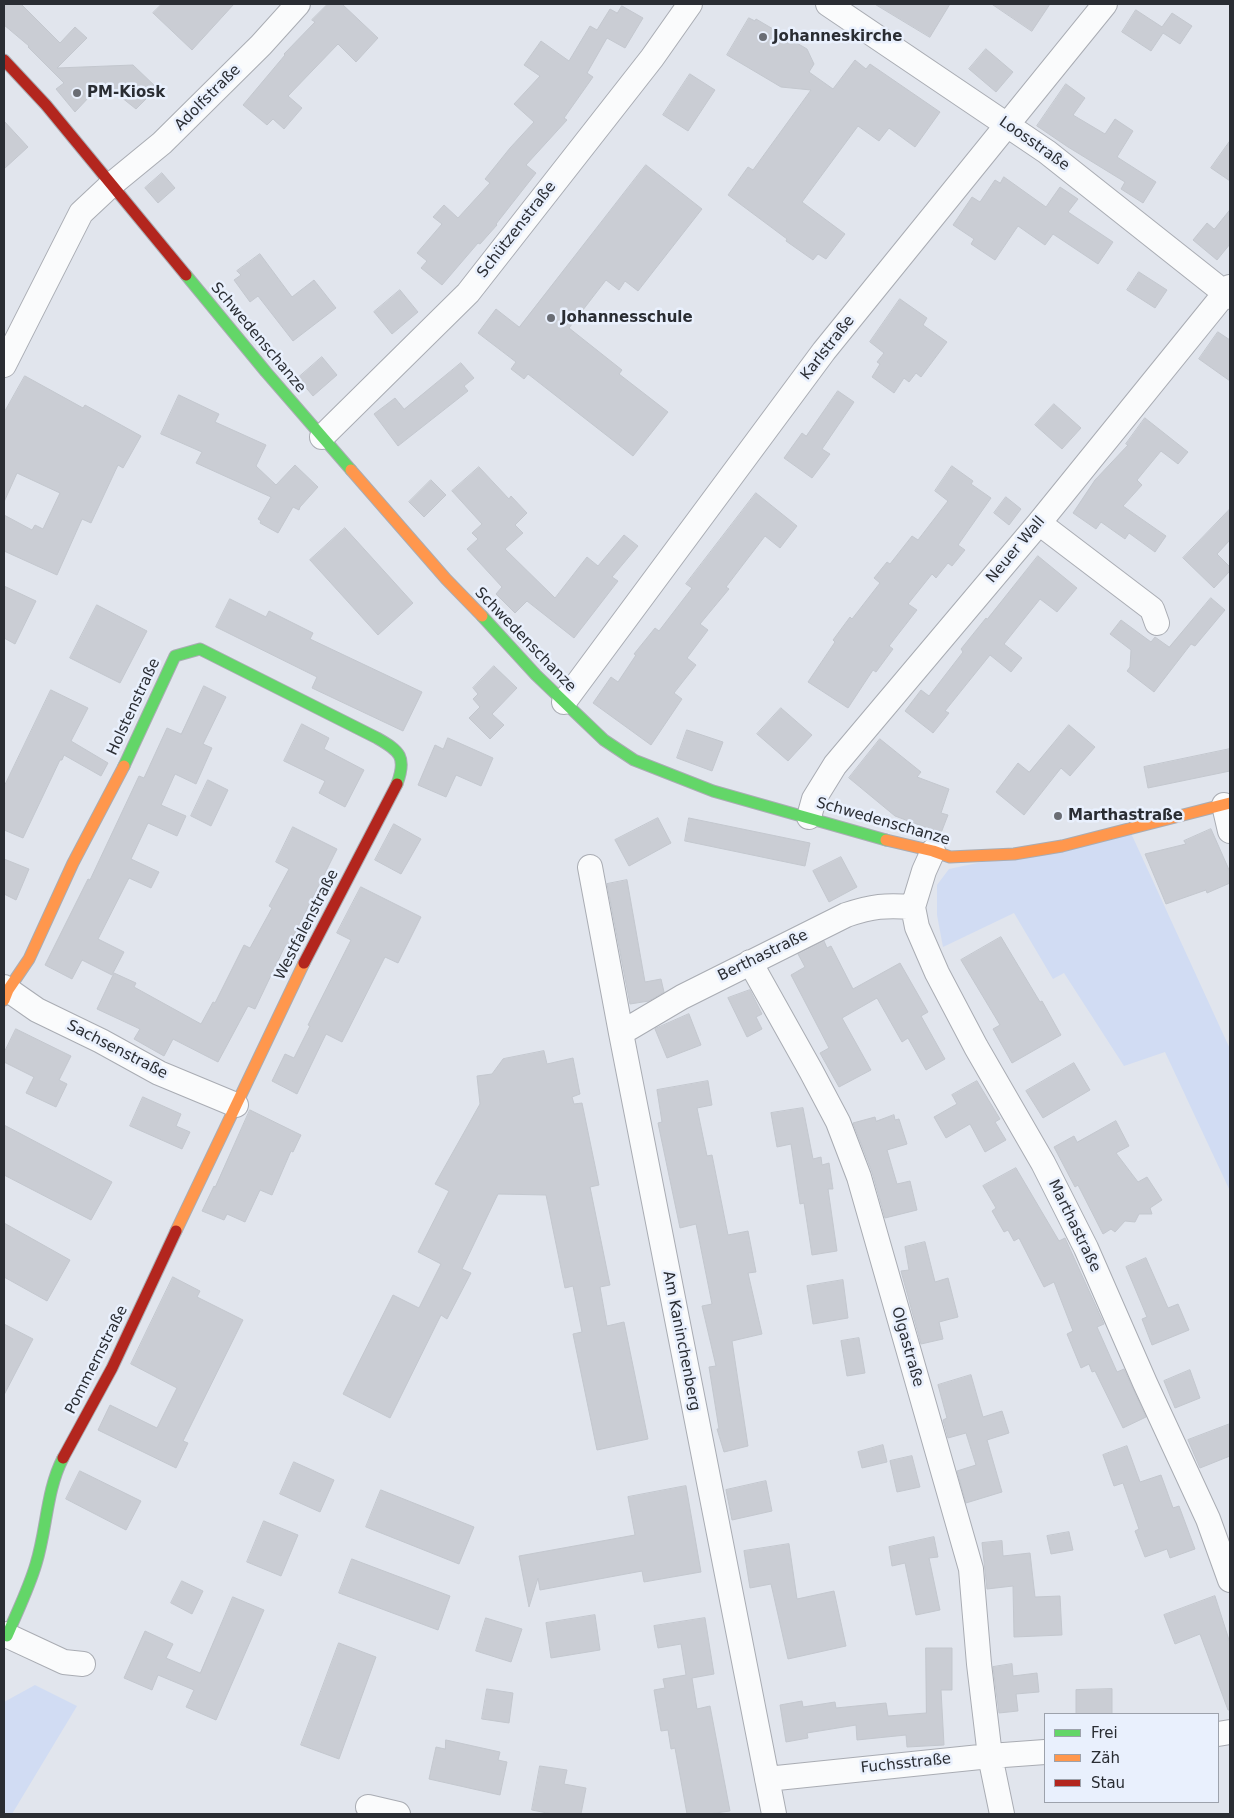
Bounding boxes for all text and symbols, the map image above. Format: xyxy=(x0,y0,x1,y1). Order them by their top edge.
place label: Johanneskirche xyxy=(773,28,902,46)
marker: Johanneskirche xyxy=(757,31,769,43)
street label: Adolfstraße xyxy=(171,61,245,135)
place label: PM-Kiosk xyxy=(87,84,165,102)
marker: PM-Kiosk xyxy=(71,87,83,99)
street label: Loosstraße xyxy=(995,113,1073,175)
street label: Schützenstraße xyxy=(474,178,560,282)
street label: Schwedenschanze xyxy=(207,279,309,397)
place label: Johannesschule xyxy=(561,309,693,327)
marker: Johannesschule xyxy=(545,312,557,324)
street label: Karlstraße xyxy=(797,312,859,384)
street label: Neuer Wall xyxy=(983,513,1049,587)
street label: Schwedenschanze xyxy=(470,584,580,696)
street label: Holstenstraße xyxy=(104,656,164,758)
street label: Schwedenschanze xyxy=(814,794,952,850)
place label: Marthastraße xyxy=(1068,807,1183,825)
marker: Marthastraße xyxy=(1052,810,1064,822)
street label: Westfalenstraße xyxy=(271,867,343,983)
street label: Berthastraße xyxy=(715,926,811,986)
street label: Sachsenstraße xyxy=(64,1017,170,1083)
street label: Marthastraße xyxy=(1044,1177,1104,1275)
street label: Am Kaninchenberg xyxy=(659,1269,703,1413)
street label: Pommernstraße xyxy=(62,1303,132,1417)
street label: Olgastraße xyxy=(887,1305,927,1389)
legend xyxy=(1044,1713,1219,1803)
text: Frei xyxy=(1091,1724,1118,1742)
text: Zäh xyxy=(1091,1749,1120,1767)
street label: Fuchsstraße xyxy=(860,1750,952,1778)
text: Stau xyxy=(1091,1774,1125,1792)

